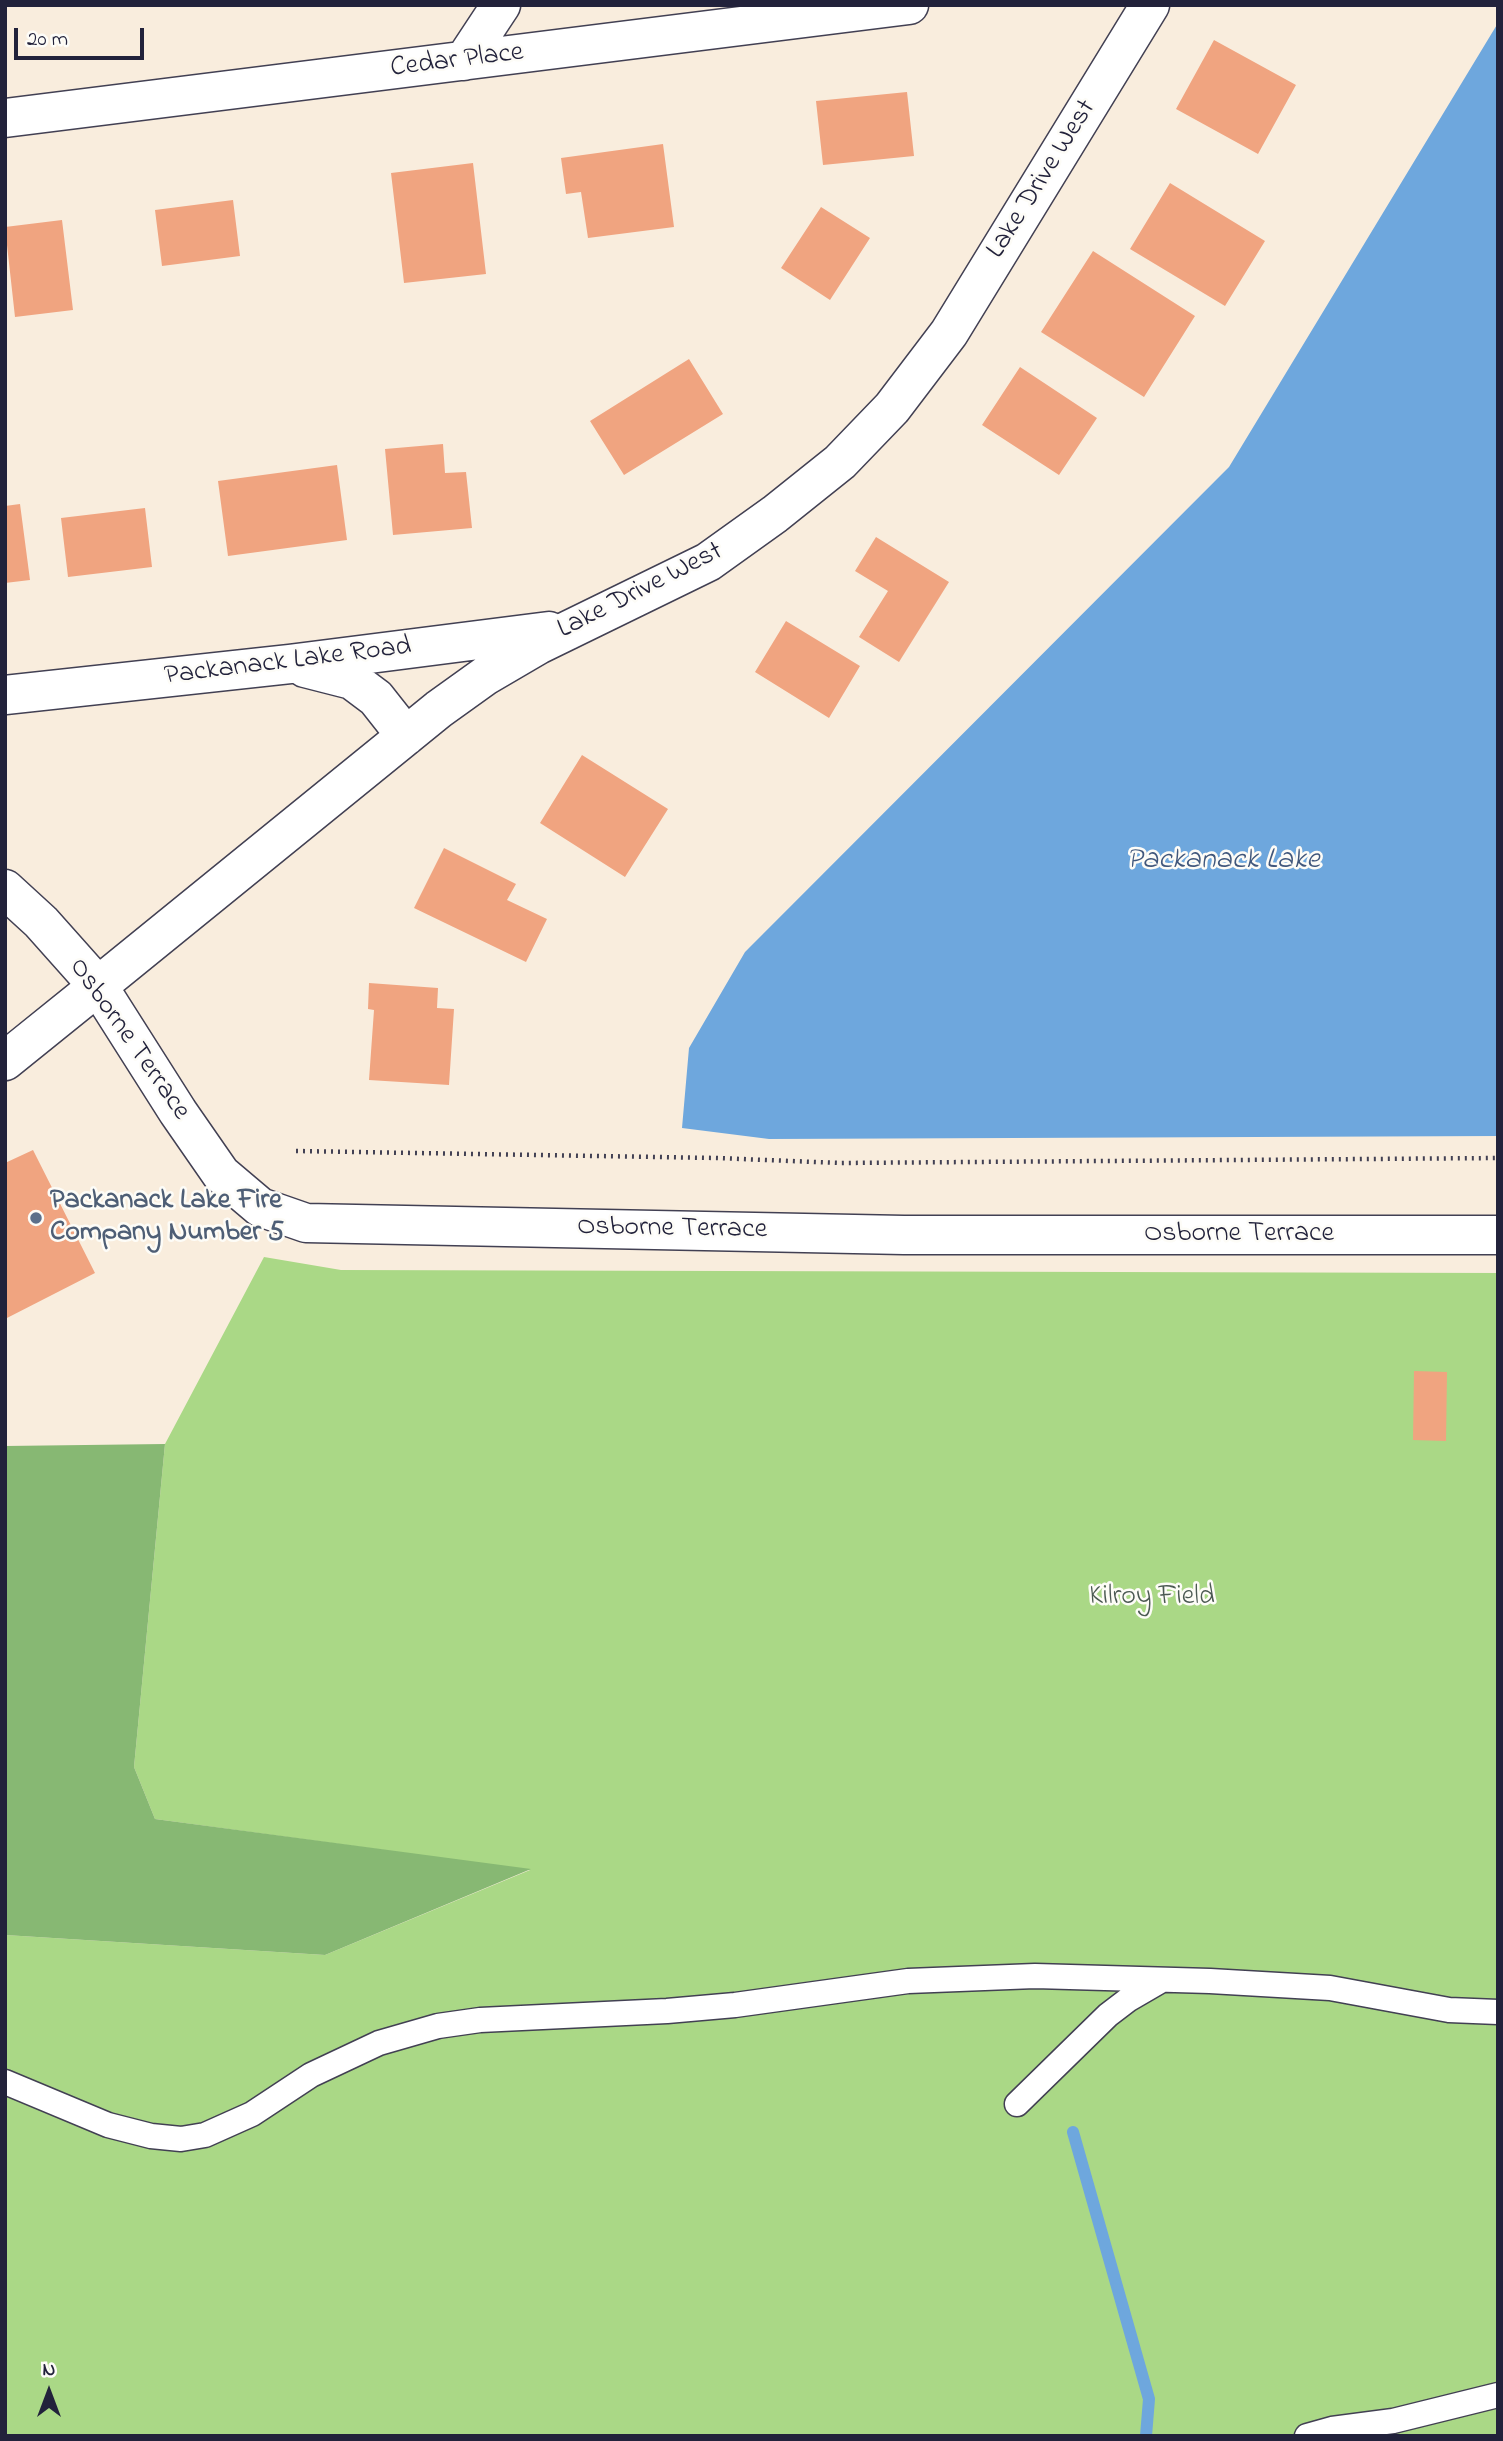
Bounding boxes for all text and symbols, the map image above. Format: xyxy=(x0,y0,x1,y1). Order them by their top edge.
scale bar xyxy=(18,14,147,58)
text: 20 m xyxy=(27,25,68,55)
street label: Cedar Place xyxy=(389,37,525,87)
street label: Lake Drive West xyxy=(981,94,1105,266)
street label: Lake Drive West xyxy=(553,536,729,648)
street label: Packanack Lake Road xyxy=(163,631,413,695)
water label: Packanack Lake xyxy=(1126,844,1320,880)
street label: Osborne Terrace xyxy=(60,953,196,1127)
place label: Packanack Lake Fire Company Number 5 xyxy=(50,1185,284,1251)
marker: Packanack Lake Fire Company Number 5 xyxy=(28,1210,44,1226)
street label: Osborne Terrace xyxy=(577,1212,767,1248)
street label: Osborne Terrace xyxy=(1144,1218,1334,1252)
park label: Kilroy Field xyxy=(1089,1581,1215,1615)
north arrow xyxy=(14,2357,84,2427)
text: N xyxy=(43,2357,55,2384)

